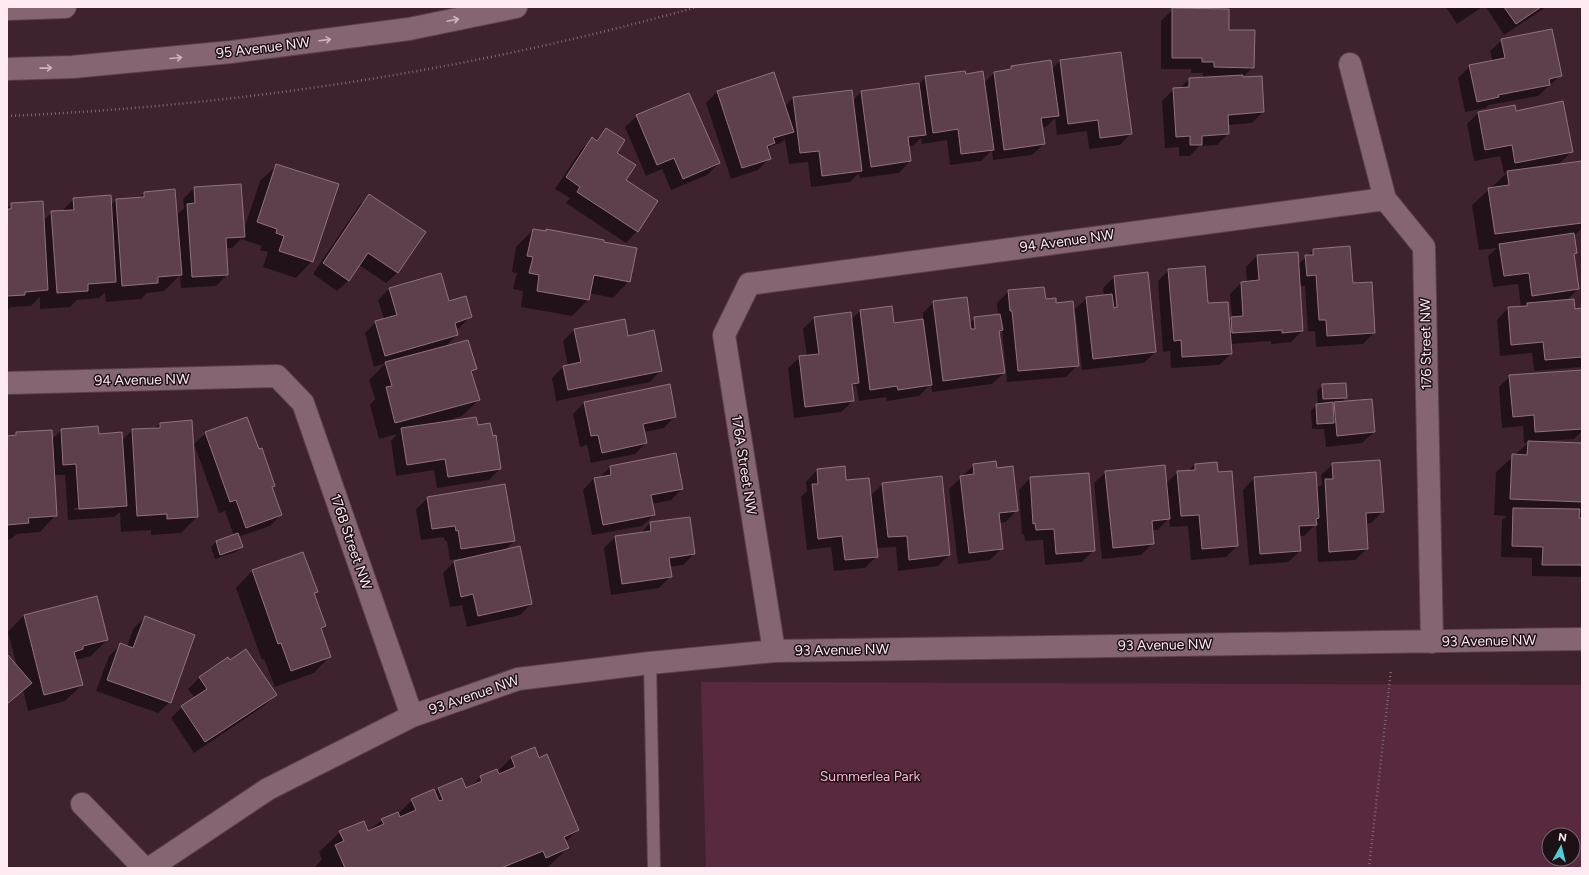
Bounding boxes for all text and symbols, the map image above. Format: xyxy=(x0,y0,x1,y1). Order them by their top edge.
one-way arrow xyxy=(446,16,459,24)
street label: 95 Avenue NW xyxy=(215,34,311,62)
one-way arrow xyxy=(318,36,331,44)
one-way arrow xyxy=(169,54,182,61)
one-way arrow xyxy=(39,64,52,72)
street label: 94 Avenue NW xyxy=(1019,226,1116,256)
street label: 176 Street NW xyxy=(1417,297,1435,390)
street label: 94 Avenue NW xyxy=(94,371,190,389)
street label: 176A Street NW xyxy=(728,414,760,517)
street label: 176B Street NW xyxy=(327,492,376,593)
street label: 93 Avenue NW xyxy=(1442,632,1537,650)
street label: 93 Avenue NW xyxy=(1118,636,1213,654)
street label: 93 Avenue NW xyxy=(795,641,890,659)
street label: 93 Avenue NW xyxy=(427,671,522,718)
park label: Summerlea Park xyxy=(820,768,920,785)
north arrow xyxy=(1541,827,1581,867)
text: N xyxy=(1557,831,1567,845)

